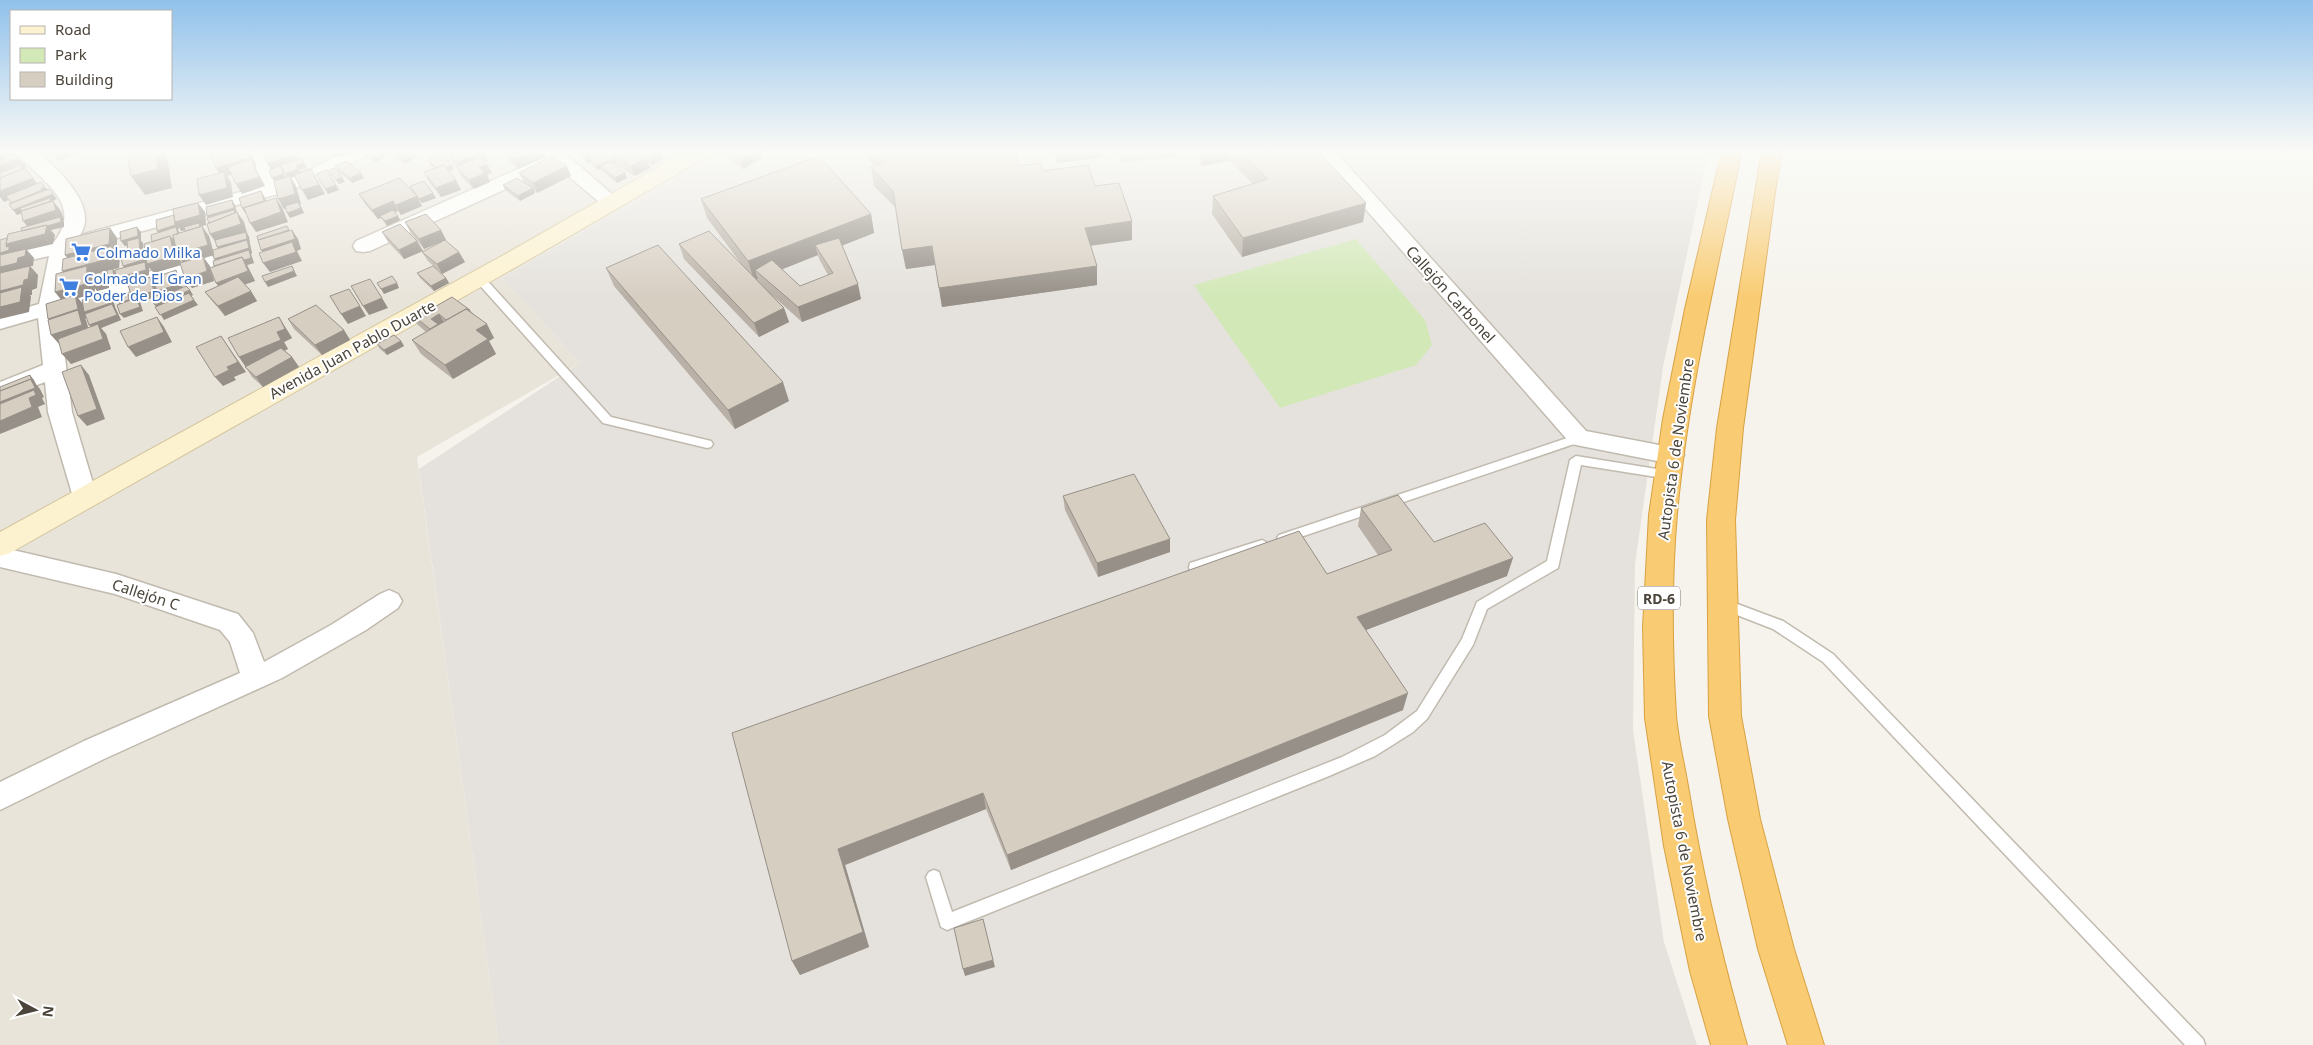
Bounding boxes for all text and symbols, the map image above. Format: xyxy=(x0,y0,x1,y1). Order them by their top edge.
legend xyxy=(10,10,172,100)
text: Road xyxy=(55,19,91,39)
text: Park xyxy=(55,44,87,64)
text: Building xyxy=(55,69,113,89)
supermarket icon: Colmado Milka xyxy=(70,241,92,263)
street label: Callejón Carbonel xyxy=(1402,241,1500,347)
place label: Colmado Milka xyxy=(96,242,201,262)
place label: Colmado El Gran Poder de Dios xyxy=(84,268,202,305)
supermarket icon: Colmado El Gran Poder de Dios xyxy=(58,276,80,298)
street label: Avenida Juan Pablo Duarte xyxy=(265,295,439,403)
street label: Autopista 6 de Noviembre xyxy=(1652,357,1698,541)
street label: Callejón C xyxy=(110,574,183,614)
road number: RD-6 xyxy=(1638,586,1680,610)
street label: Autopista 6 de Noviembre xyxy=(1658,759,1712,943)
north arrow xyxy=(10,985,60,1035)
text: N xyxy=(38,1005,59,1018)

